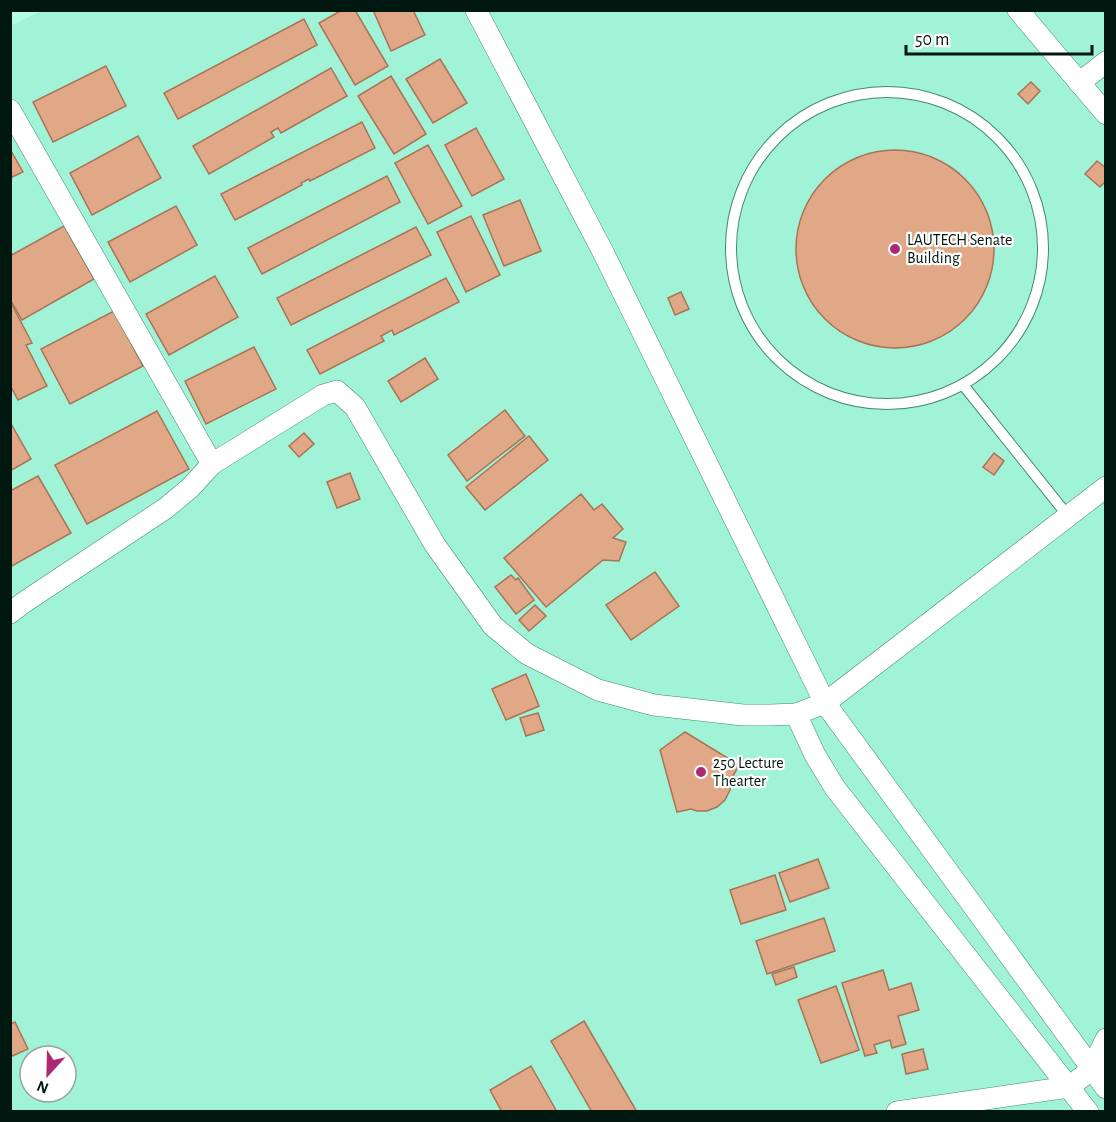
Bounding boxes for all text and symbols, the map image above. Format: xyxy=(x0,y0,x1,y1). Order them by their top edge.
scale bar xyxy=(906,18,1092,56)
text: 50 m xyxy=(915,31,949,49)
place label: LAUTECH Senate Building xyxy=(907,232,1012,266)
marker: LAUTECH Senate Building xyxy=(888,242,902,256)
place label: 250 Lecture Thearter xyxy=(713,755,784,789)
marker: 250 Lecture Thearter xyxy=(694,765,708,779)
north arrow xyxy=(18,1044,78,1104)
text: N xyxy=(35,1077,51,1096)

